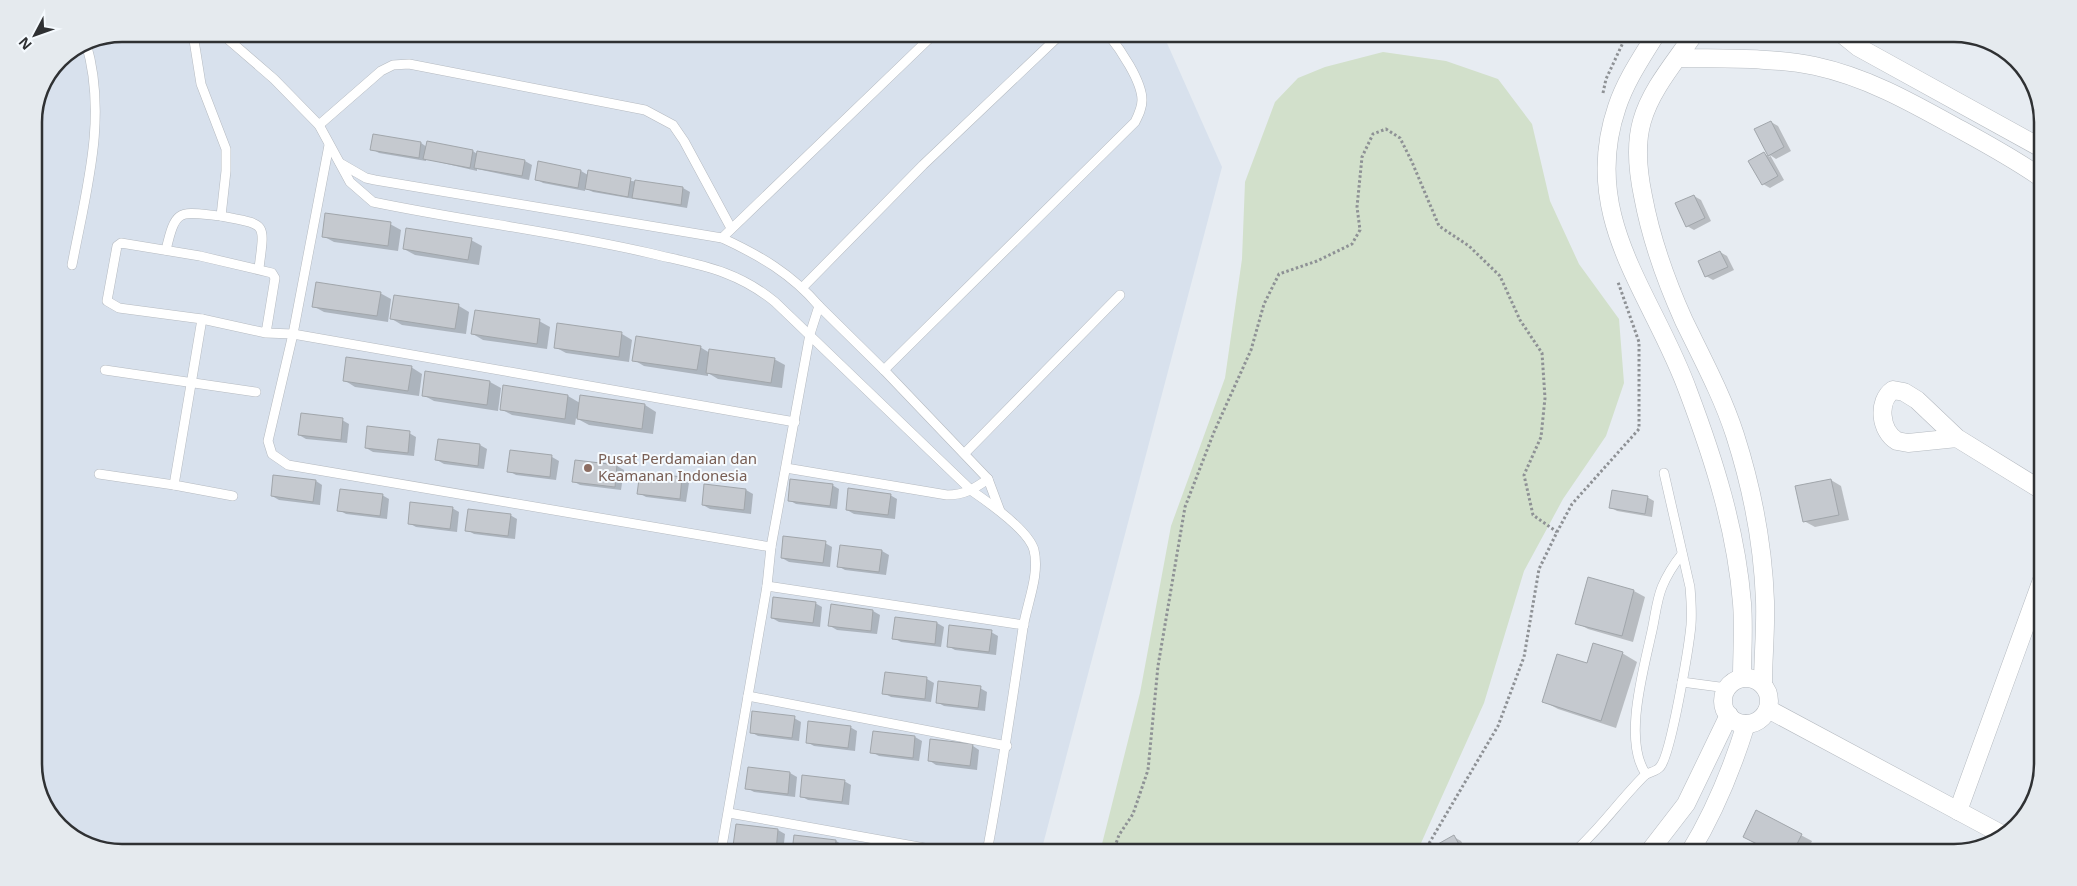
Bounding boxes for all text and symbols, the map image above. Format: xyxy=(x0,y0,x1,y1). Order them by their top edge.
north arrow xyxy=(10,10,60,60)
text: N xyxy=(14,33,36,54)
place label: Pusat Perdamaian dan Keamanan Indonesia xyxy=(598,448,757,485)
marker: Pusat Perdamaian dan Keamanan Indonesia xyxy=(582,462,594,474)

